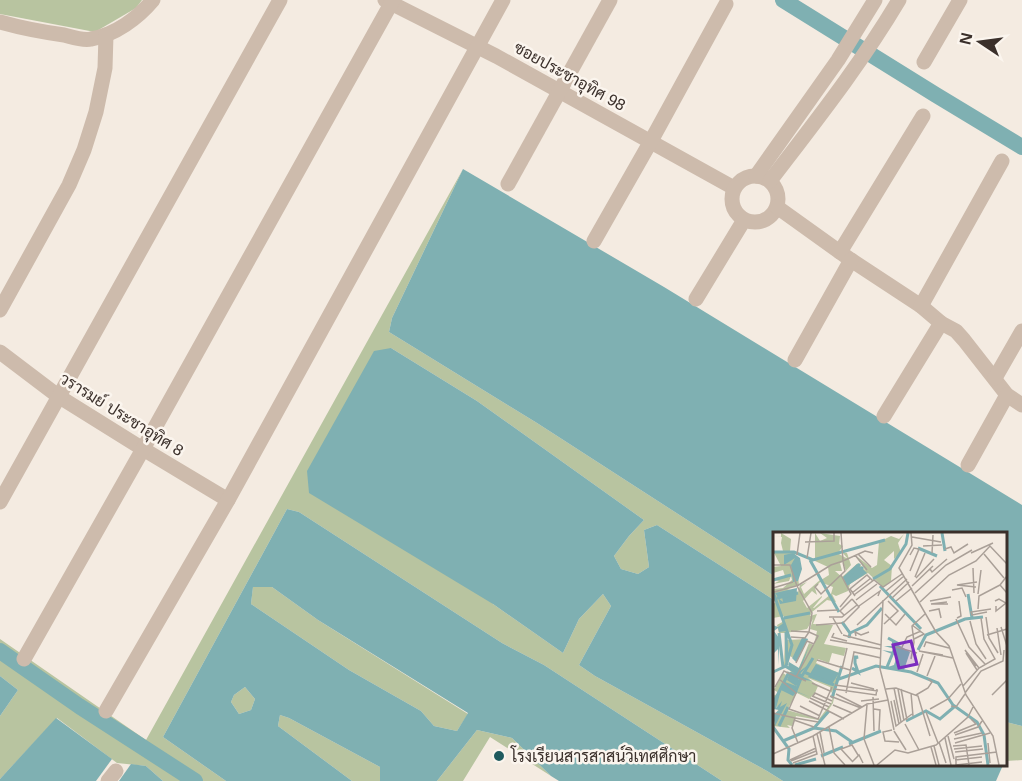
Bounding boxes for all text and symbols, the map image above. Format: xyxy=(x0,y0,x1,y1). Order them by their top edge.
north arrow xyxy=(950,12,1010,72)
text: N xyxy=(956,31,975,46)
street label: ซอยประชาอุทิศ 98 xyxy=(510,38,629,117)
street label: วรารมย์ ประชาอุทิศ 8 xyxy=(55,366,189,462)
inset map xyxy=(773,532,1007,766)
place label: โรงเรียนสารสาสน์วิเทศศึกษา xyxy=(510,744,696,765)
marker: โรงเรียนสารสาสน์วิเทศศึกษา xyxy=(492,749,506,763)

